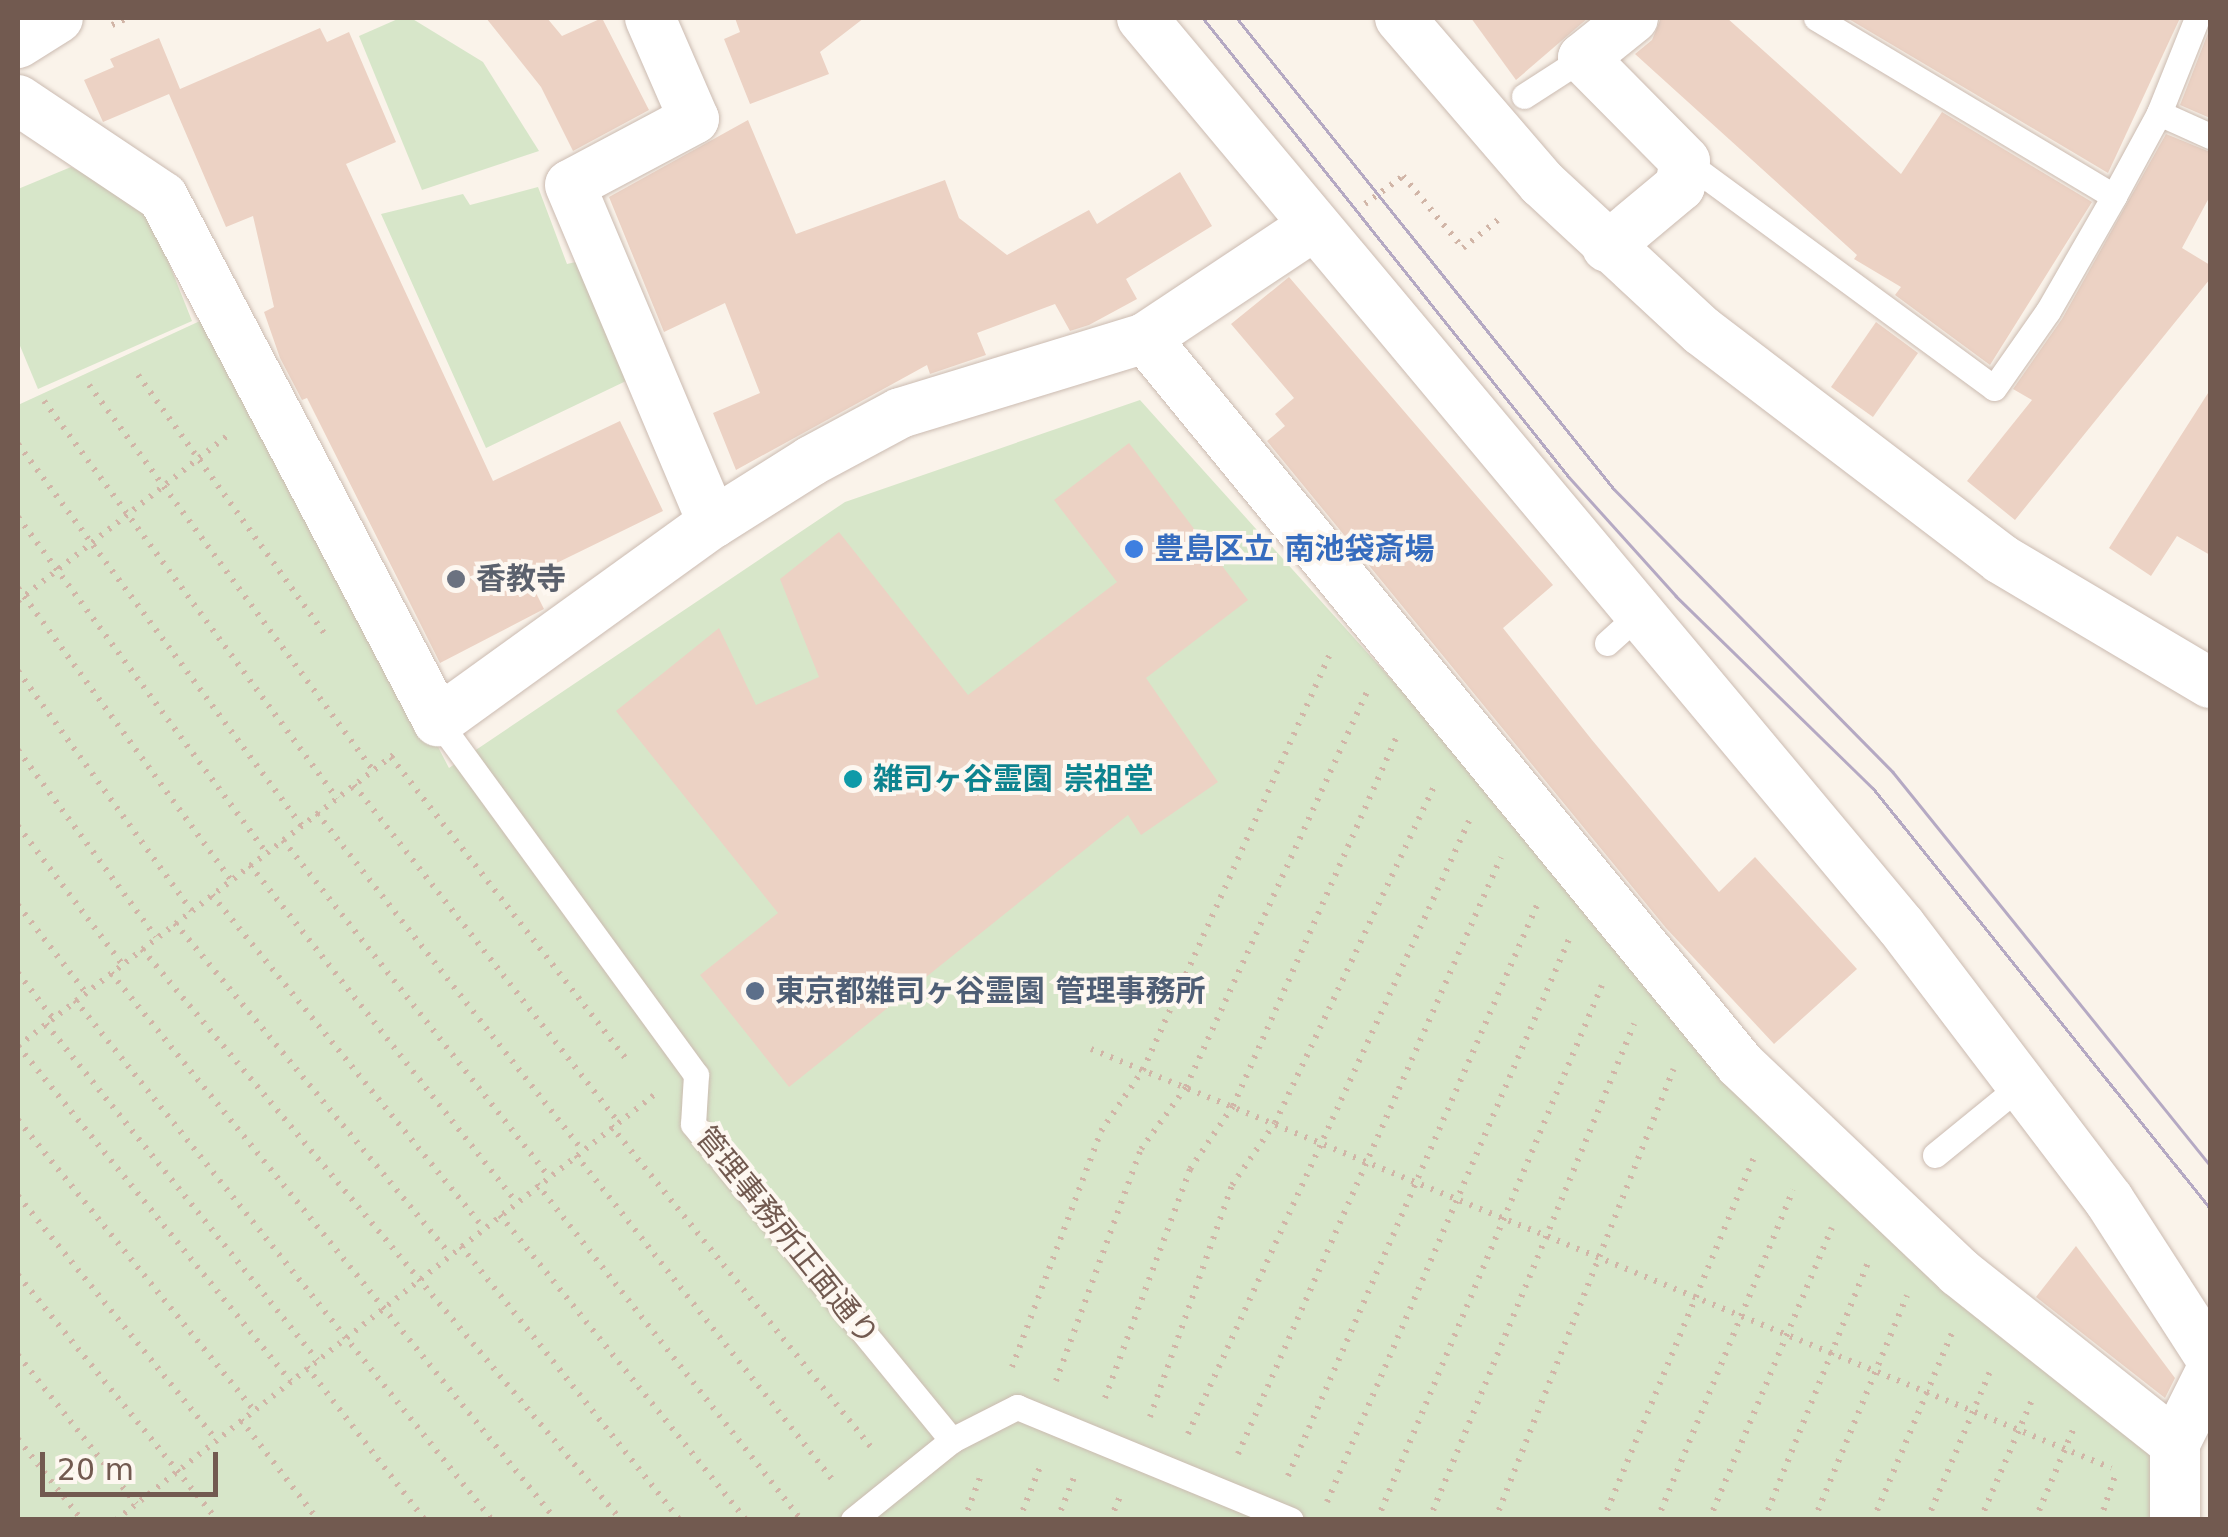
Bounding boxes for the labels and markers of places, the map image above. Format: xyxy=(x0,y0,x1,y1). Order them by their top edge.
place label: 豊島区立 南池袋斎場 xyxy=(1154,531,1434,567)
marker: 豊島区立 南池袋斎場 xyxy=(1123,538,1145,560)
place label: 香教寺 xyxy=(476,561,566,597)
marker: 香教寺 xyxy=(445,568,467,590)
place label: 雑司ヶ谷霊園 崇祖堂 xyxy=(873,761,1153,797)
marker: 雑司ヶ谷霊園 崇祖堂 xyxy=(842,768,864,790)
place label: 東京都雑司ヶ谷霊園 管理事務所 xyxy=(775,973,1205,1009)
marker: 東京都雑司ヶ谷霊園 管理事務所 xyxy=(744,980,766,1002)

